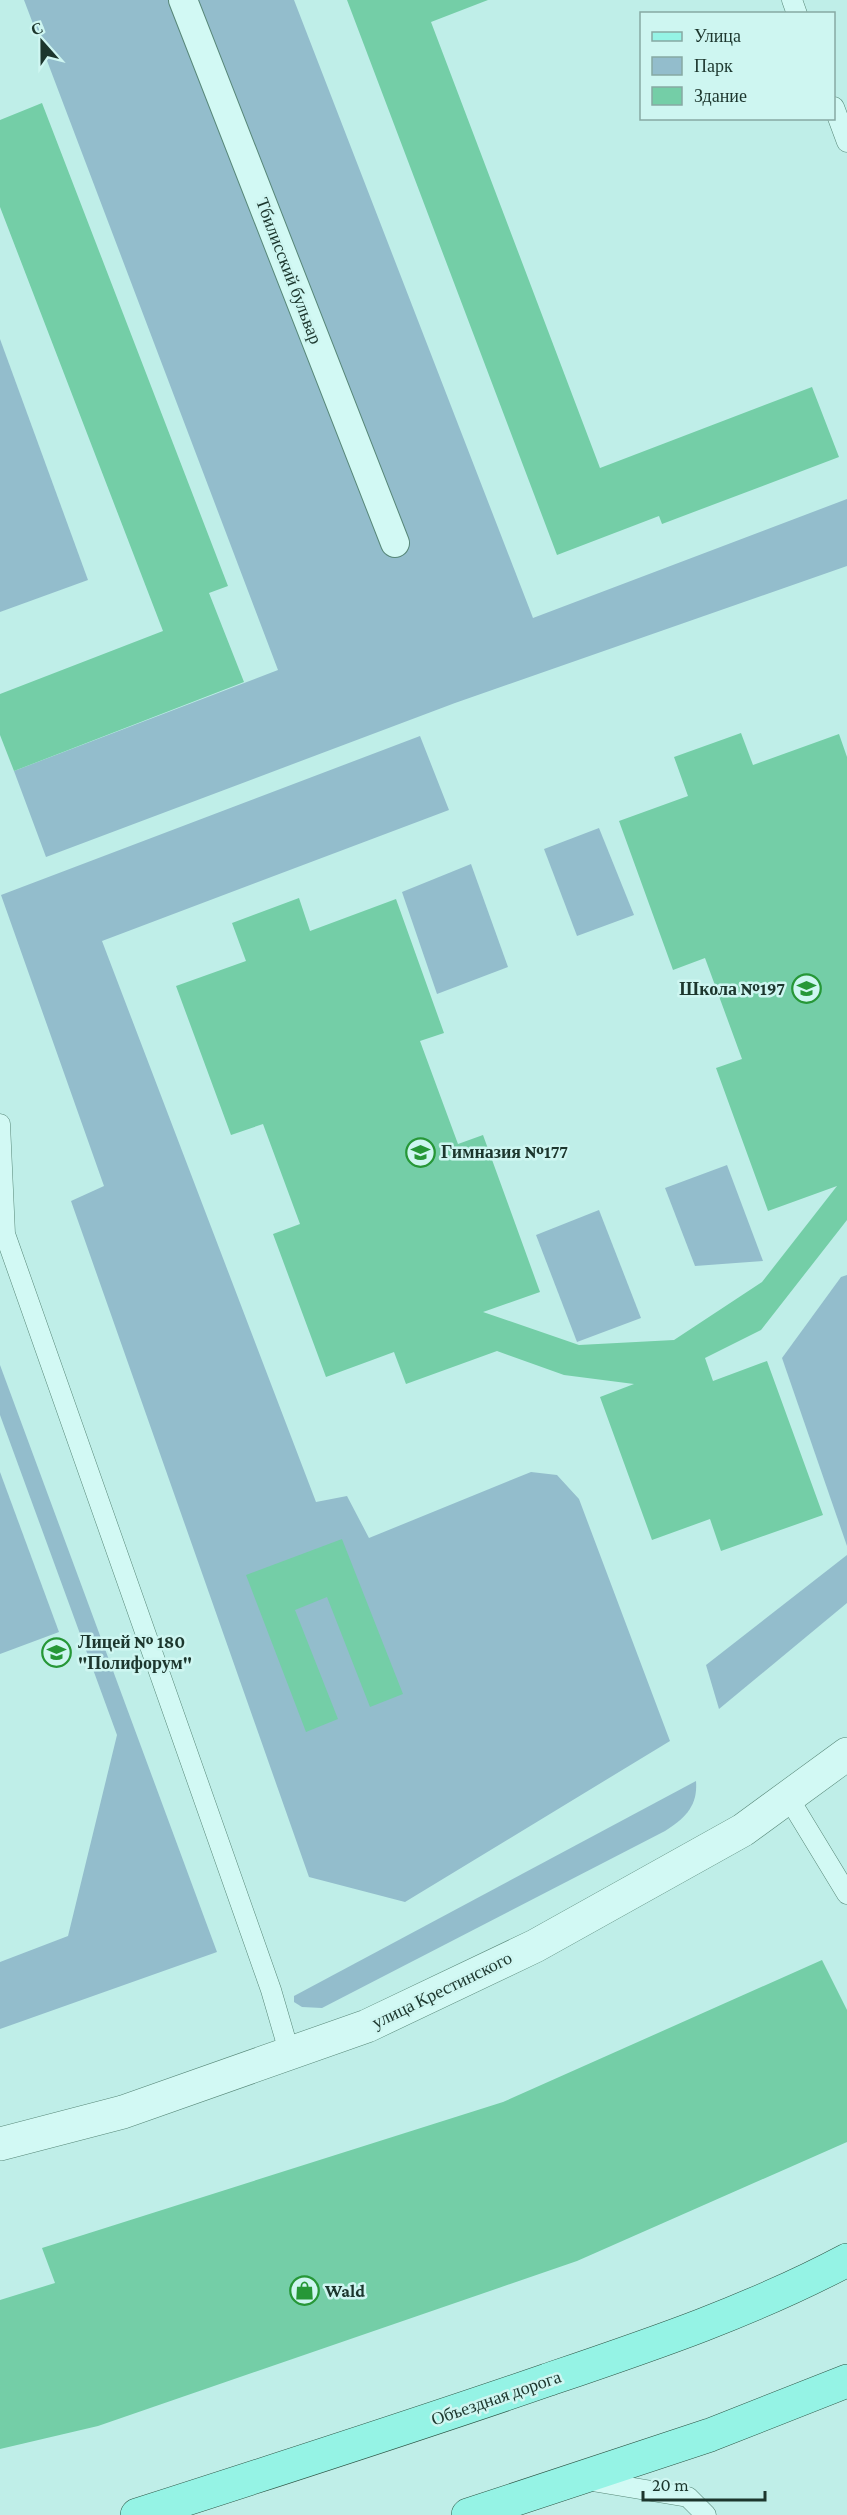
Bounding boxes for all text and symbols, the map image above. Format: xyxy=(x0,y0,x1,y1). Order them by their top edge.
north arrow xyxy=(12,12,72,72)
legend xyxy=(640,12,835,120)
text: С xyxy=(28,18,45,38)
text: Улица xyxy=(694,26,741,46)
text: Парк xyxy=(694,56,733,76)
text: Здание xyxy=(694,86,747,106)
street label: Тбилисский бульвар xyxy=(252,195,326,347)
school or university icon: Школа №197 xyxy=(790,973,822,1005)
place label: Школа №197 xyxy=(679,979,785,999)
school or university icon: Гимназия №177 xyxy=(404,1136,436,1168)
place label: Гимназия №177 xyxy=(441,1142,568,1162)
place label: Лицей № 180 "Полифорум" xyxy=(78,1632,192,1673)
school or university icon: Лицей № 180 "Полифорум" xyxy=(41,1636,73,1668)
street label: улица Крестинского xyxy=(369,1947,515,2033)
shop icon: Wald xyxy=(288,2275,320,2307)
place label: Wald xyxy=(324,2281,365,2301)
street label: Объездная дорога xyxy=(428,2366,564,2430)
scale bar xyxy=(643,2464,764,2502)
text: 20 m xyxy=(652,2475,689,2495)

